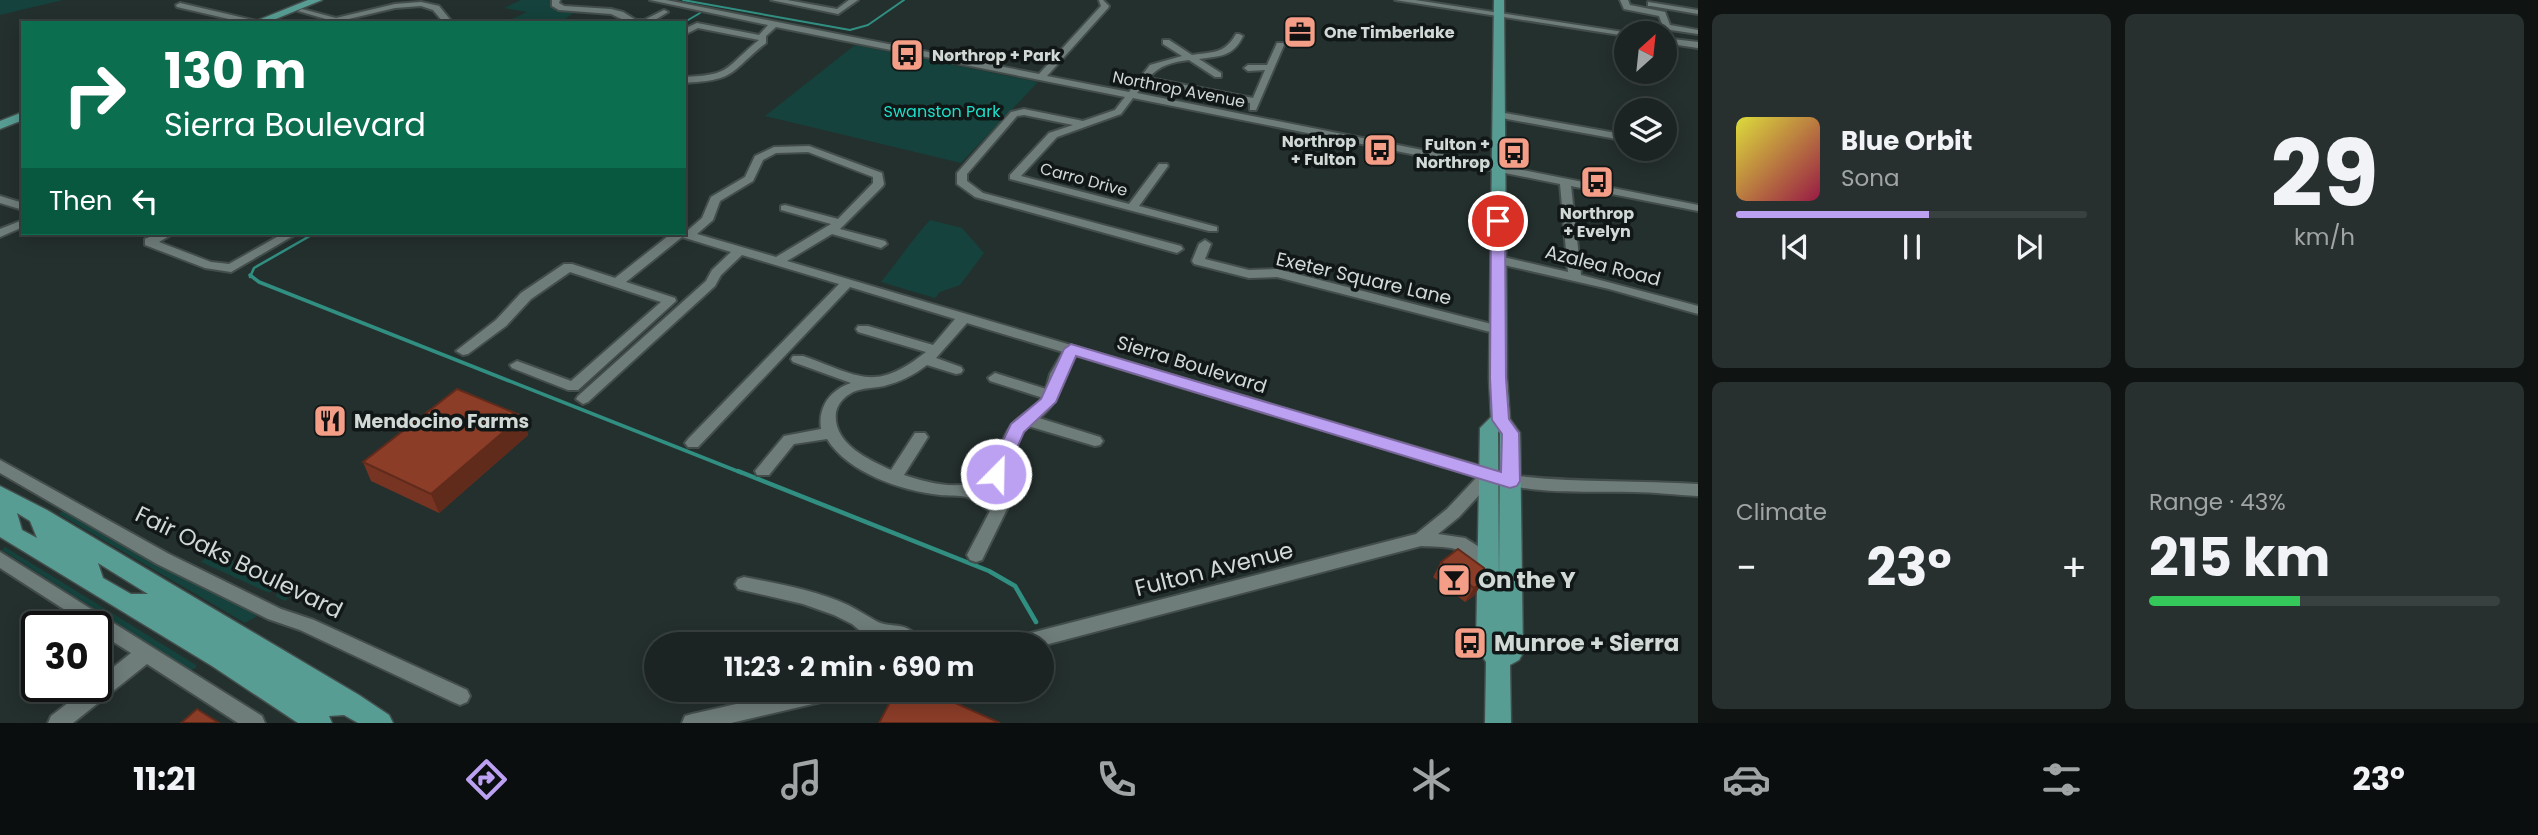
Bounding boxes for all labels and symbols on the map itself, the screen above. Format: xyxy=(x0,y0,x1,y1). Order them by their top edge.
office icon: One Timberlake xyxy=(1281,13,1319,51)
place label: One Timberlake xyxy=(1324,21,1455,44)
north arrow xyxy=(1614,21,1676,84)
bus stop icon: Northrop + Park xyxy=(888,36,926,74)
place label: Northrop + Park xyxy=(932,44,1061,67)
street label: Northrop Avenue xyxy=(1110,65,1247,114)
park label: Swanston Park xyxy=(884,100,1001,123)
place label: Northrop + Fulton xyxy=(1282,130,1356,171)
bus stop icon: Northrop + Fulton xyxy=(1361,131,1399,169)
place label: Fulton + Northrop xyxy=(1416,133,1490,174)
bus stop icon: Fulton + Northrop xyxy=(1495,134,1533,172)
street label: Carro Drive xyxy=(1038,157,1130,202)
bus stop icon: Northrop + Evelyn xyxy=(1578,163,1616,201)
pin xyxy=(1468,191,1528,251)
place label: Northrop + Evelyn xyxy=(1560,202,1634,243)
street label: Azalea Road xyxy=(1542,238,1663,293)
street label: Exeter Square Lane xyxy=(1273,245,1454,312)
street label: Sierra Boulevard xyxy=(1114,329,1270,400)
restaurant icon: Mendocino Farms xyxy=(311,402,349,440)
place label: Mendocino Farms xyxy=(354,408,529,435)
position arrow xyxy=(959,437,1033,511)
street label: Fair Oaks Boulevard xyxy=(130,498,348,626)
street label: Fulton Avenue xyxy=(1131,534,1297,604)
bar icon: On the Y xyxy=(1435,561,1473,599)
place label: On the Y xyxy=(1478,564,1576,596)
speed limit sign: 30 xyxy=(21,611,112,702)
bus stop icon: Munroe + Sierra xyxy=(1451,624,1489,662)
place label: Munroe + Sierra xyxy=(1494,627,1679,659)

